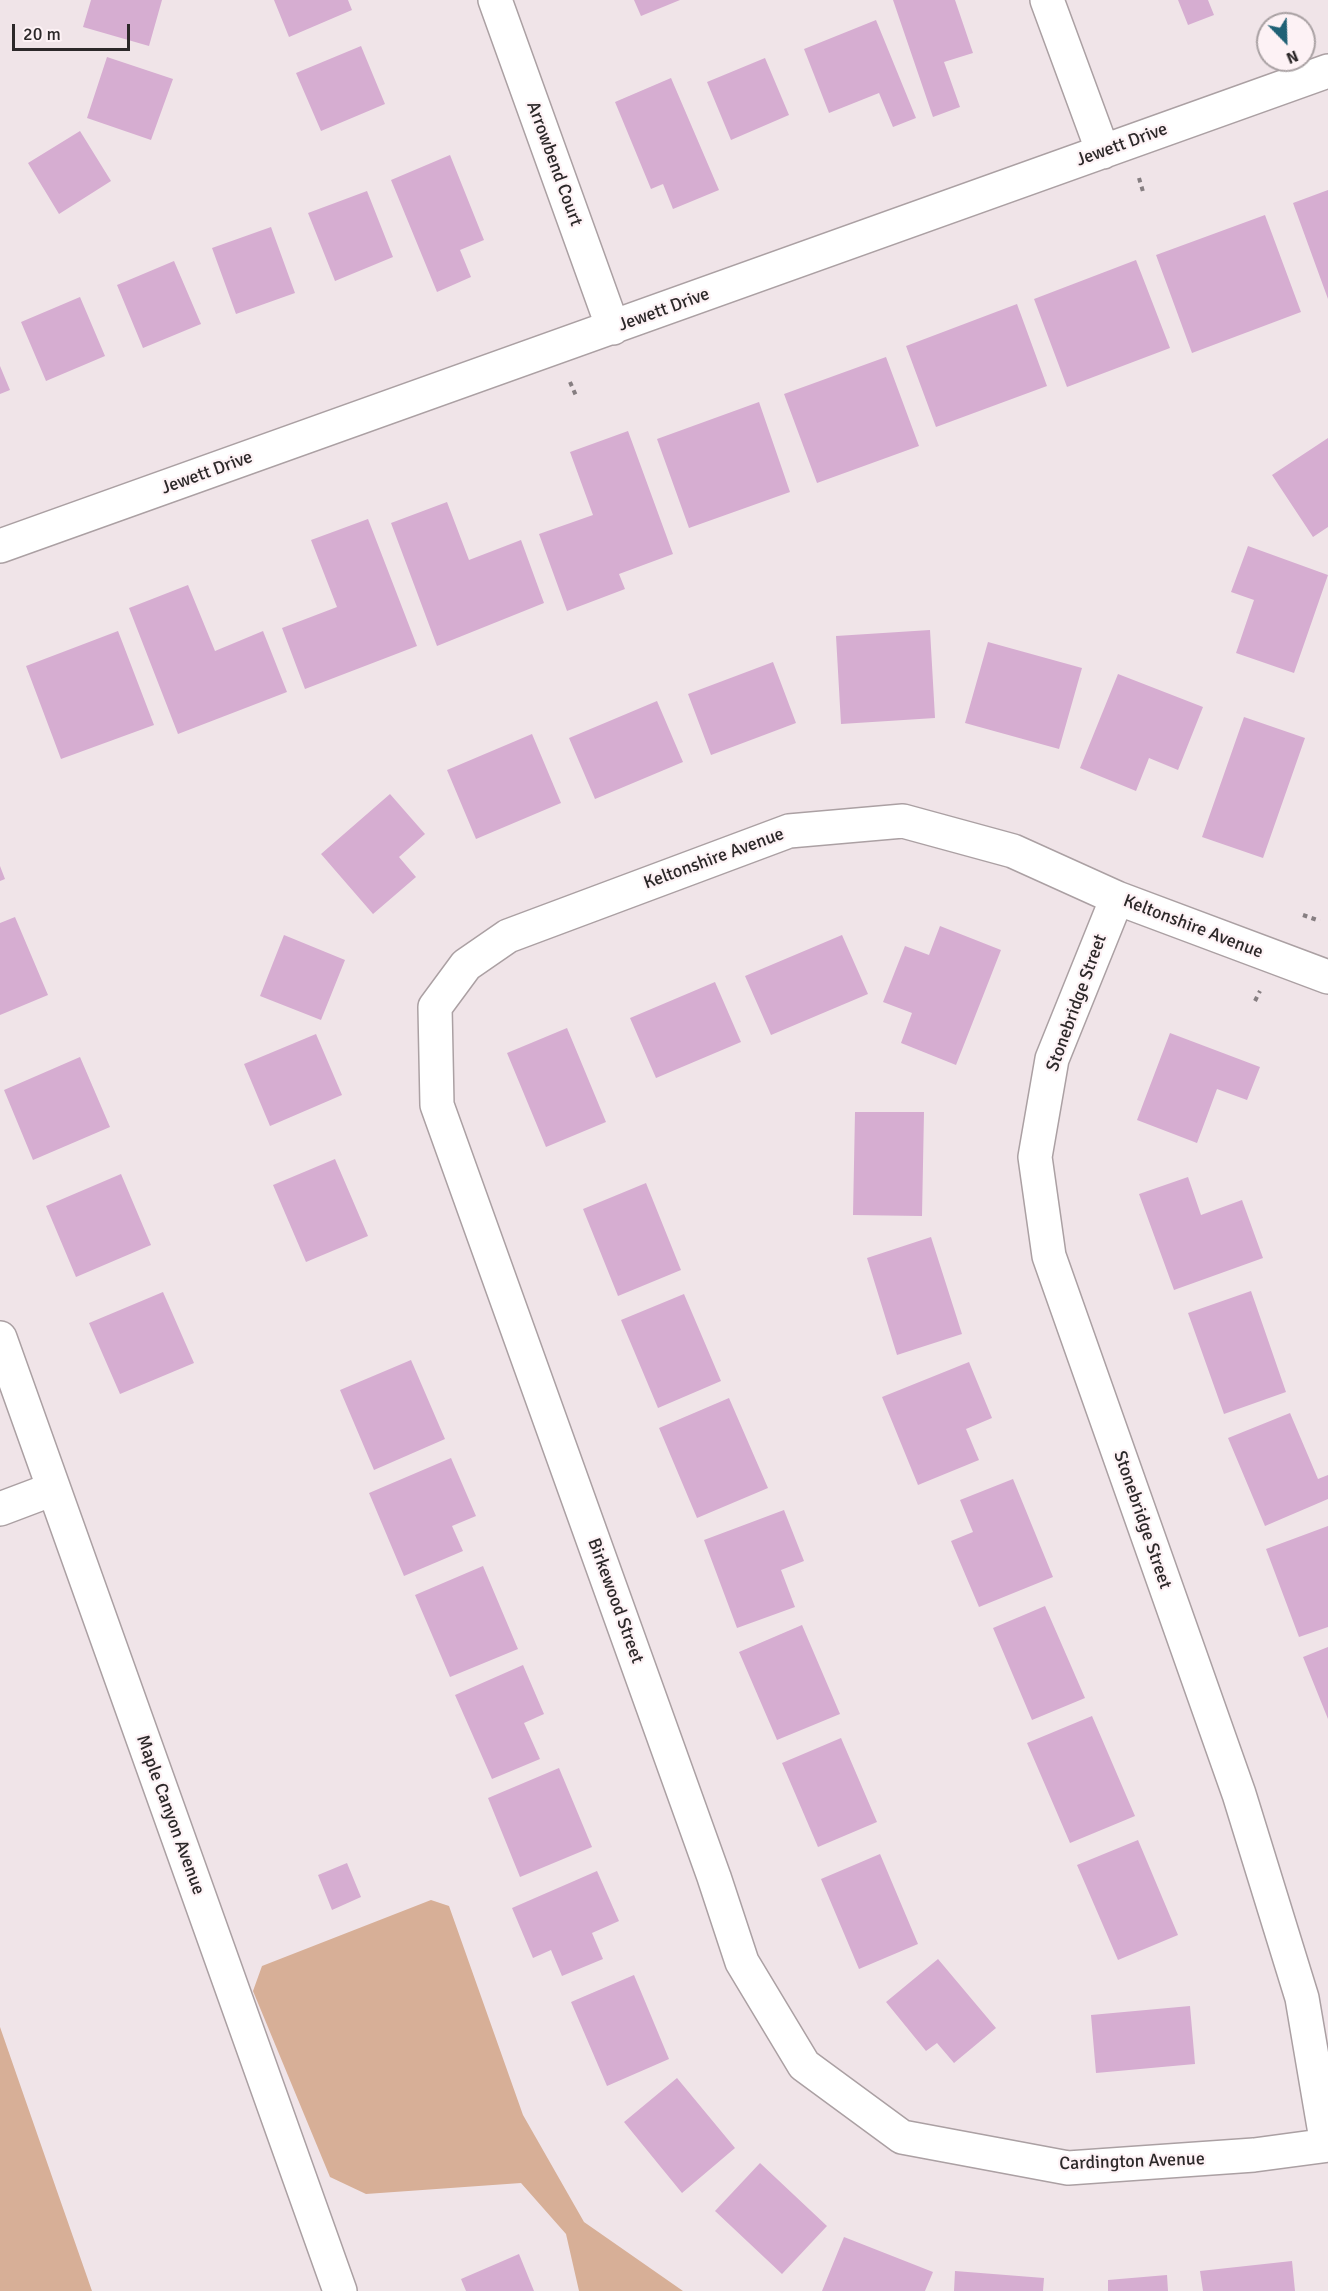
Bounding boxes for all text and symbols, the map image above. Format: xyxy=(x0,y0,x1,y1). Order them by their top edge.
scale bar xyxy=(15,12,134,50)
north arrow xyxy=(1256,12,1316,72)
text: 20 m xyxy=(23,23,61,45)
text: N xyxy=(1283,45,1301,68)
street label: Arrowbend Court xyxy=(521,99,587,229)
street label: Jewett Drive xyxy=(1073,119,1171,171)
street label: Jewett Drive xyxy=(615,284,713,336)
street label: Jewett Drive xyxy=(158,447,256,499)
street label: Keltonshire Avenue xyxy=(641,824,787,894)
street label: Keltonshire Avenue xyxy=(1120,890,1266,964)
street label: Stonebridge Street xyxy=(1042,931,1112,1075)
street label: Stonebridge Street xyxy=(1108,1448,1176,1592)
street label: Birkewood Street xyxy=(582,1535,648,1667)
street label: Maple Canyon Avenue xyxy=(131,1732,209,1898)
street label: Cardington Avenue xyxy=(1059,2149,1205,2175)

